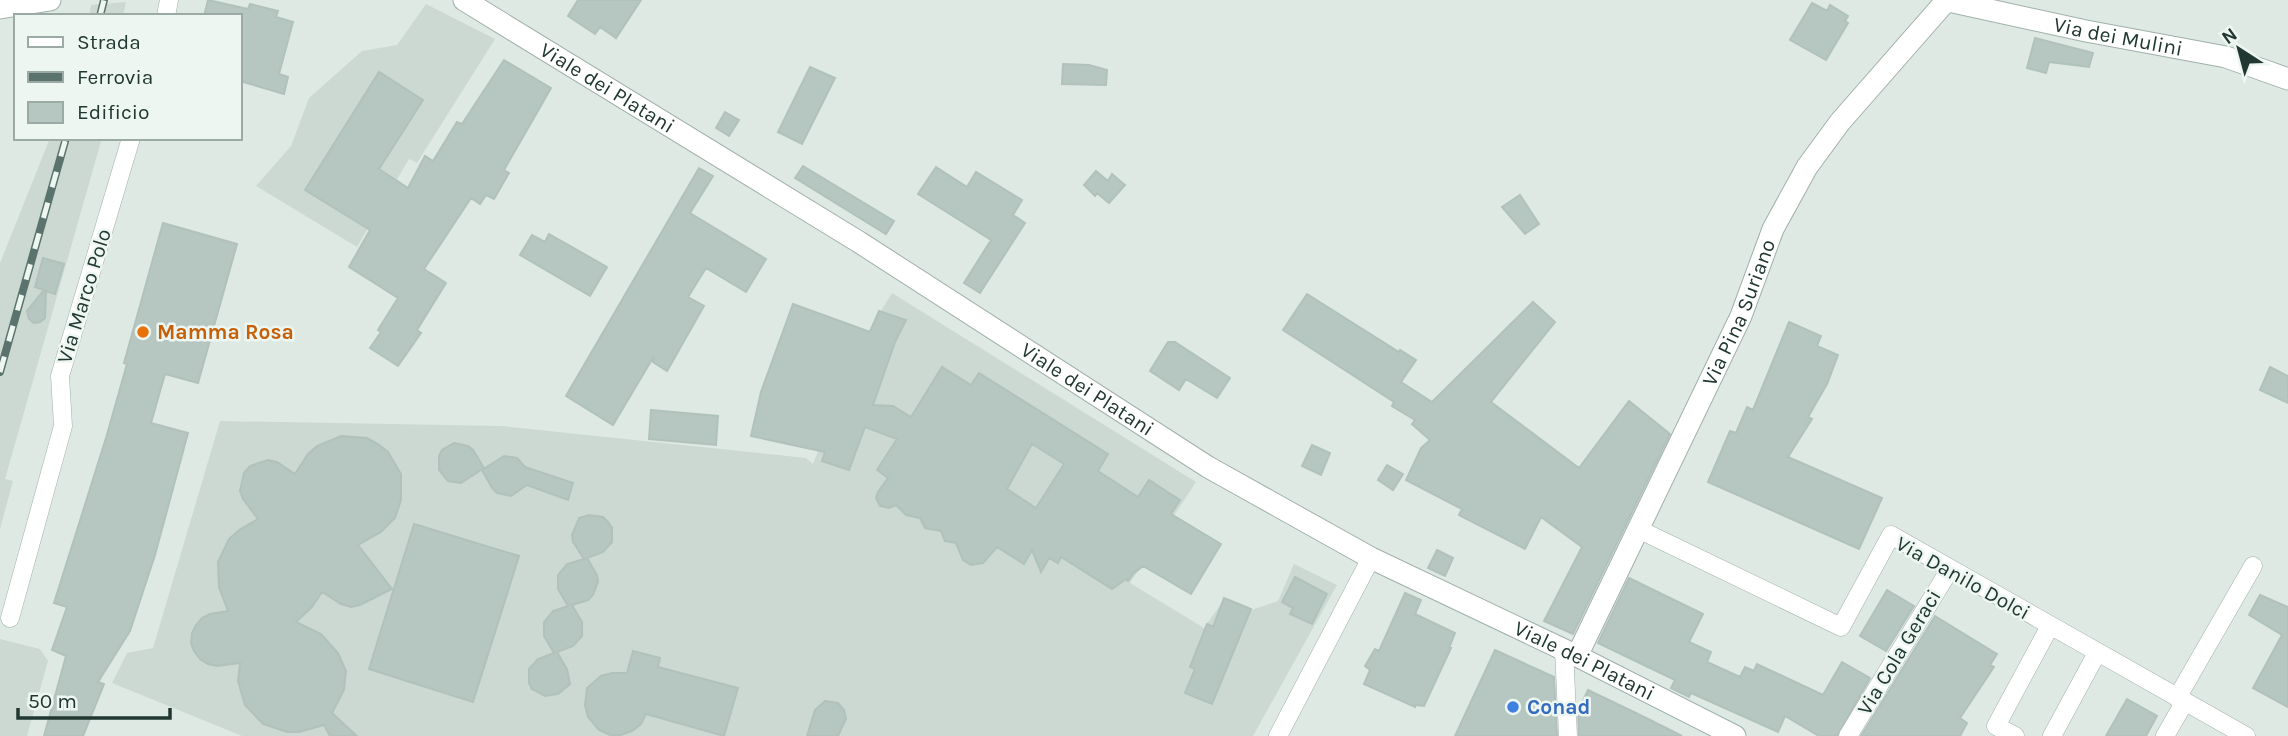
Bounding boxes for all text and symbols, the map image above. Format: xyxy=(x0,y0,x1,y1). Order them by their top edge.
street label: Via dei Mulini xyxy=(2051,12,2185,61)
legend xyxy=(14,14,242,140)
north arrow xyxy=(2204,14,2274,84)
text: N xyxy=(2218,23,2242,49)
text: Strada xyxy=(77,30,141,54)
street label: Viale dei Platani xyxy=(536,37,679,138)
text: Ferrovia xyxy=(77,65,153,89)
text: Edificio xyxy=(77,100,150,124)
street label: Via Marco Polo xyxy=(52,226,116,366)
street label: Via Pina Suriano xyxy=(1697,236,1780,390)
place label: Mamma Rosa xyxy=(157,320,294,344)
marker: Mamma Rosa xyxy=(135,324,151,340)
street label: Viale dei Platani xyxy=(1016,338,1158,441)
street label: Via Danilo Dolci xyxy=(1892,531,2034,625)
street label: Via Cola Geraci xyxy=(1852,585,1946,719)
street label: Viale dei Platani xyxy=(1510,616,1659,705)
scale bar xyxy=(18,676,170,720)
text: 50 m xyxy=(28,689,77,713)
place label: Conad xyxy=(1527,695,1590,719)
marker: Conad xyxy=(1505,699,1521,715)

